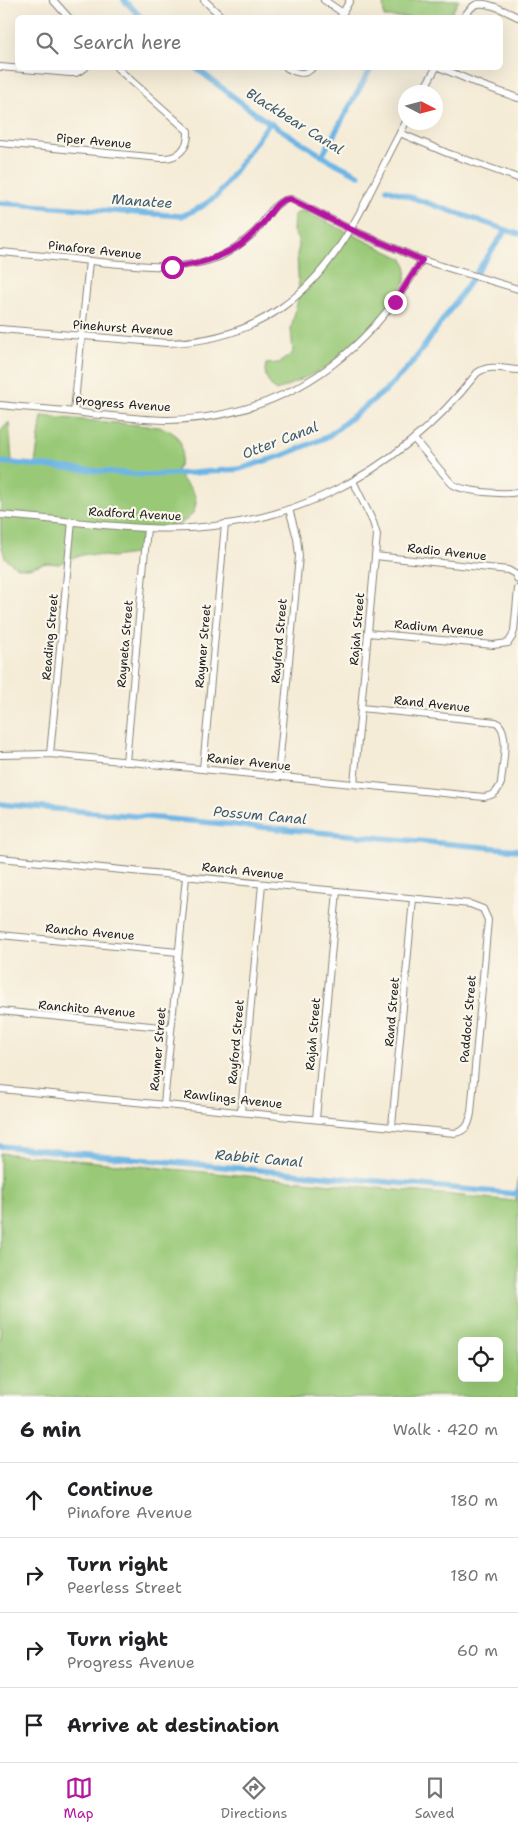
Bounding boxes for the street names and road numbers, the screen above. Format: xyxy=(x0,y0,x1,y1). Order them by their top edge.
street label: Piper Avenue xyxy=(56,130,133,152)
street label: Pinafore Avenue xyxy=(47,237,143,263)
street label: Pinehurst Avenue xyxy=(72,317,174,340)
street label: Progress Avenue xyxy=(75,393,172,415)
street label: Radford Avenue xyxy=(88,504,182,524)
street label: Radio Avenue xyxy=(406,540,488,564)
street label: Rajah Street xyxy=(346,592,368,666)
street label: Reading Street xyxy=(38,593,62,681)
street label: Rayford Street xyxy=(267,598,291,684)
street label: Rayneta Street xyxy=(113,600,137,688)
street label: Raymer Street xyxy=(191,603,215,689)
street label: Radium Avenue xyxy=(394,616,485,640)
street label: Rand Avenue xyxy=(393,692,471,716)
street label: Ranier Avenue xyxy=(206,750,292,774)
street label: Ranch Avenue xyxy=(201,859,285,883)
street label: Rancho Avenue xyxy=(45,920,136,944)
street label: Paddock Street xyxy=(456,974,480,1064)
street label: Rand Street xyxy=(381,977,403,1047)
street label: Ranchito Avenue xyxy=(38,997,137,1021)
street label: Rajah Street xyxy=(302,997,324,1071)
street label: Rayford Street xyxy=(224,999,248,1085)
street label: Raymer Street xyxy=(146,1006,170,1092)
street label: Rawlings Avenue xyxy=(183,1086,283,1112)

